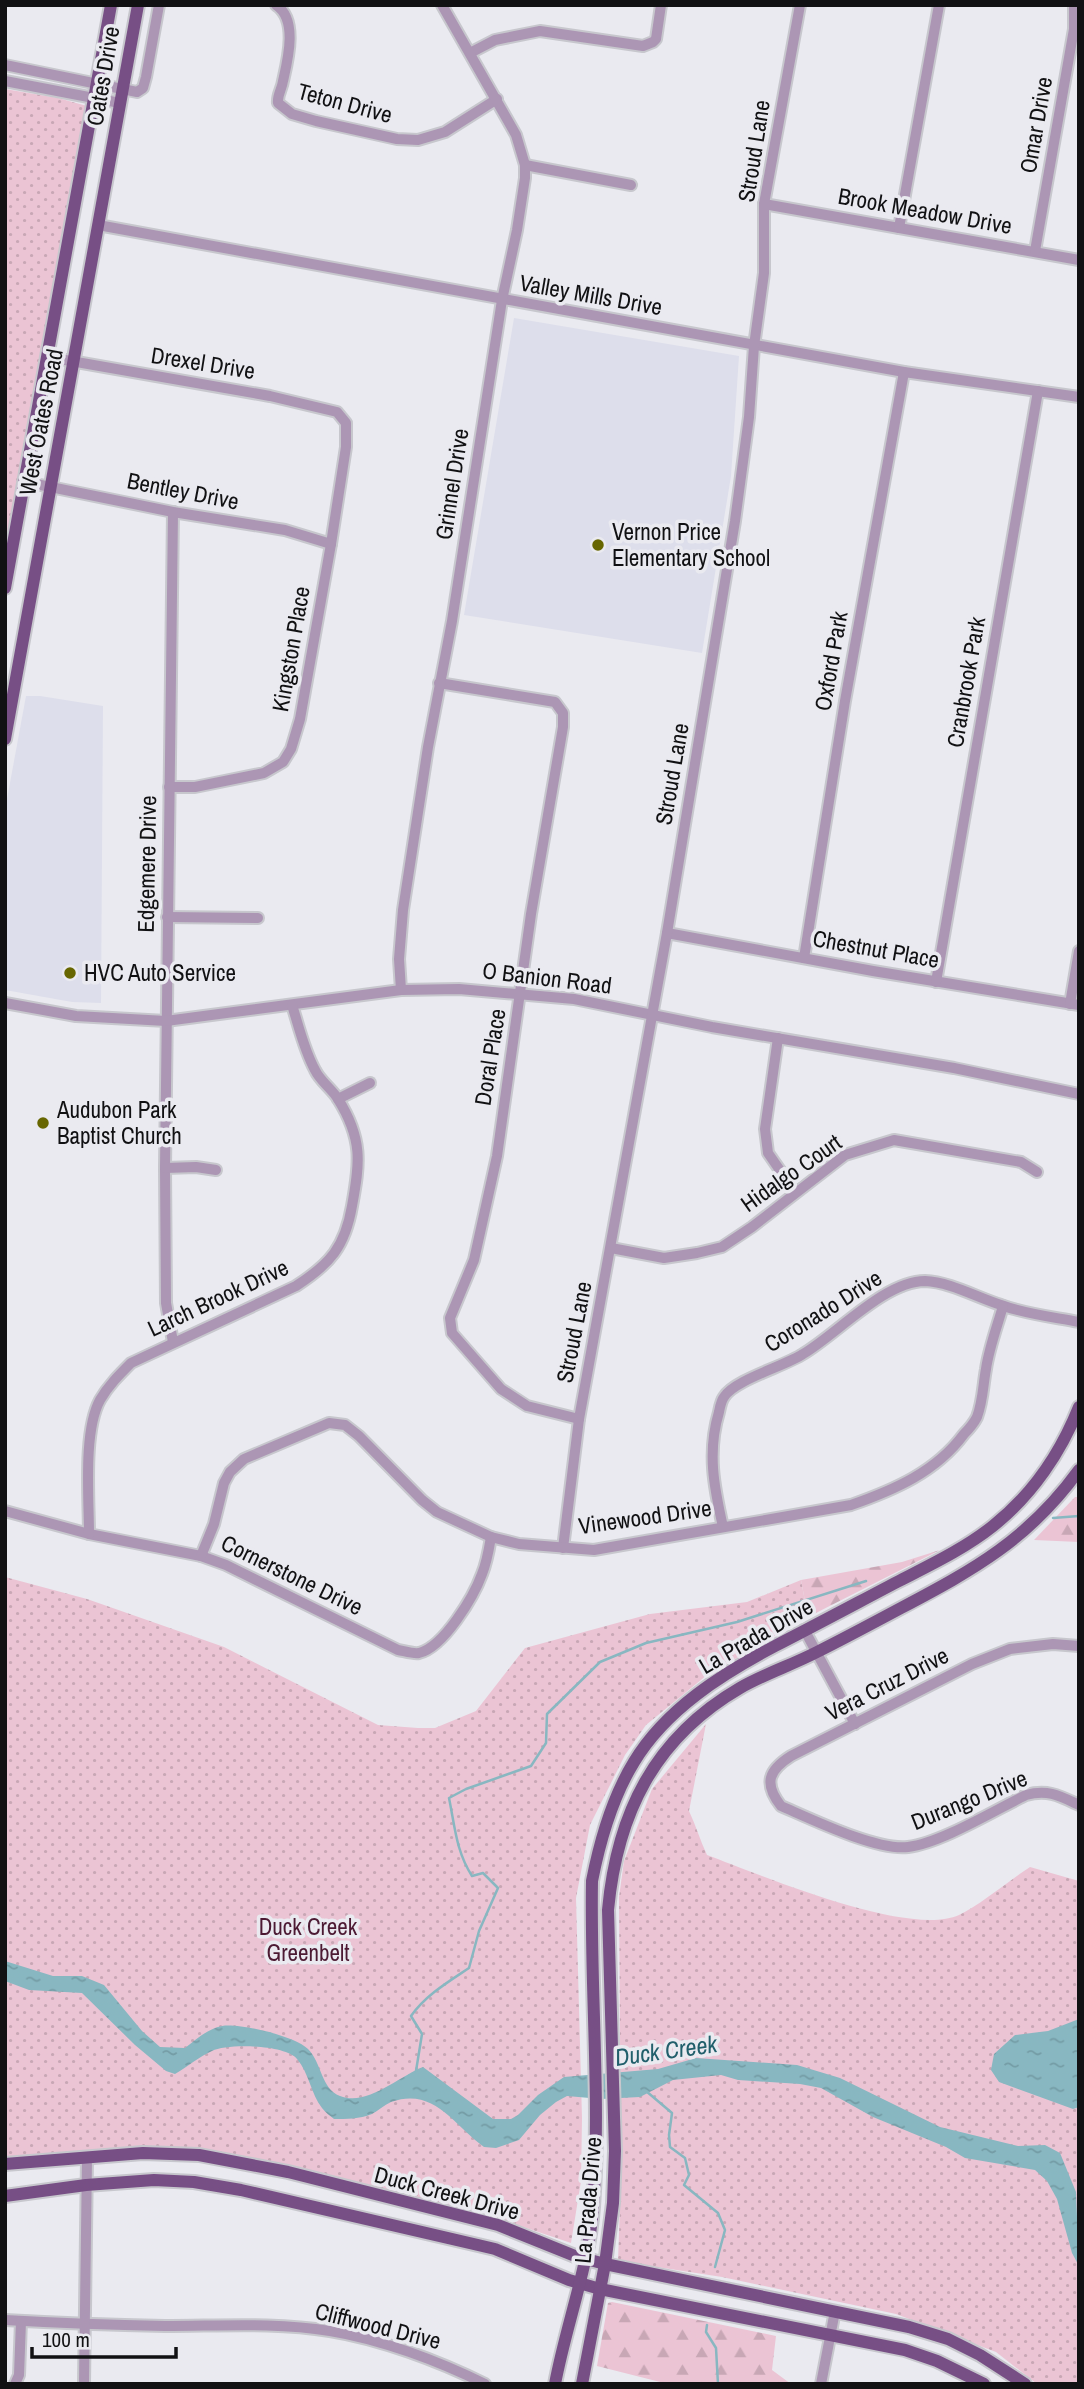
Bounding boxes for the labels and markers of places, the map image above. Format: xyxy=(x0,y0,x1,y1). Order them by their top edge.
place label: Vernon Price Elementary School xyxy=(612,516,770,573)
marker: Vernon Price Elementary School xyxy=(590,537,606,553)
place label: HVC Auto Service xyxy=(84,957,236,988)
marker: HVC Auto Service xyxy=(62,965,78,981)
place label: Audubon Park Baptist Church xyxy=(56,1094,182,1151)
marker: Audubon Park Baptist Church xyxy=(35,1115,51,1131)

